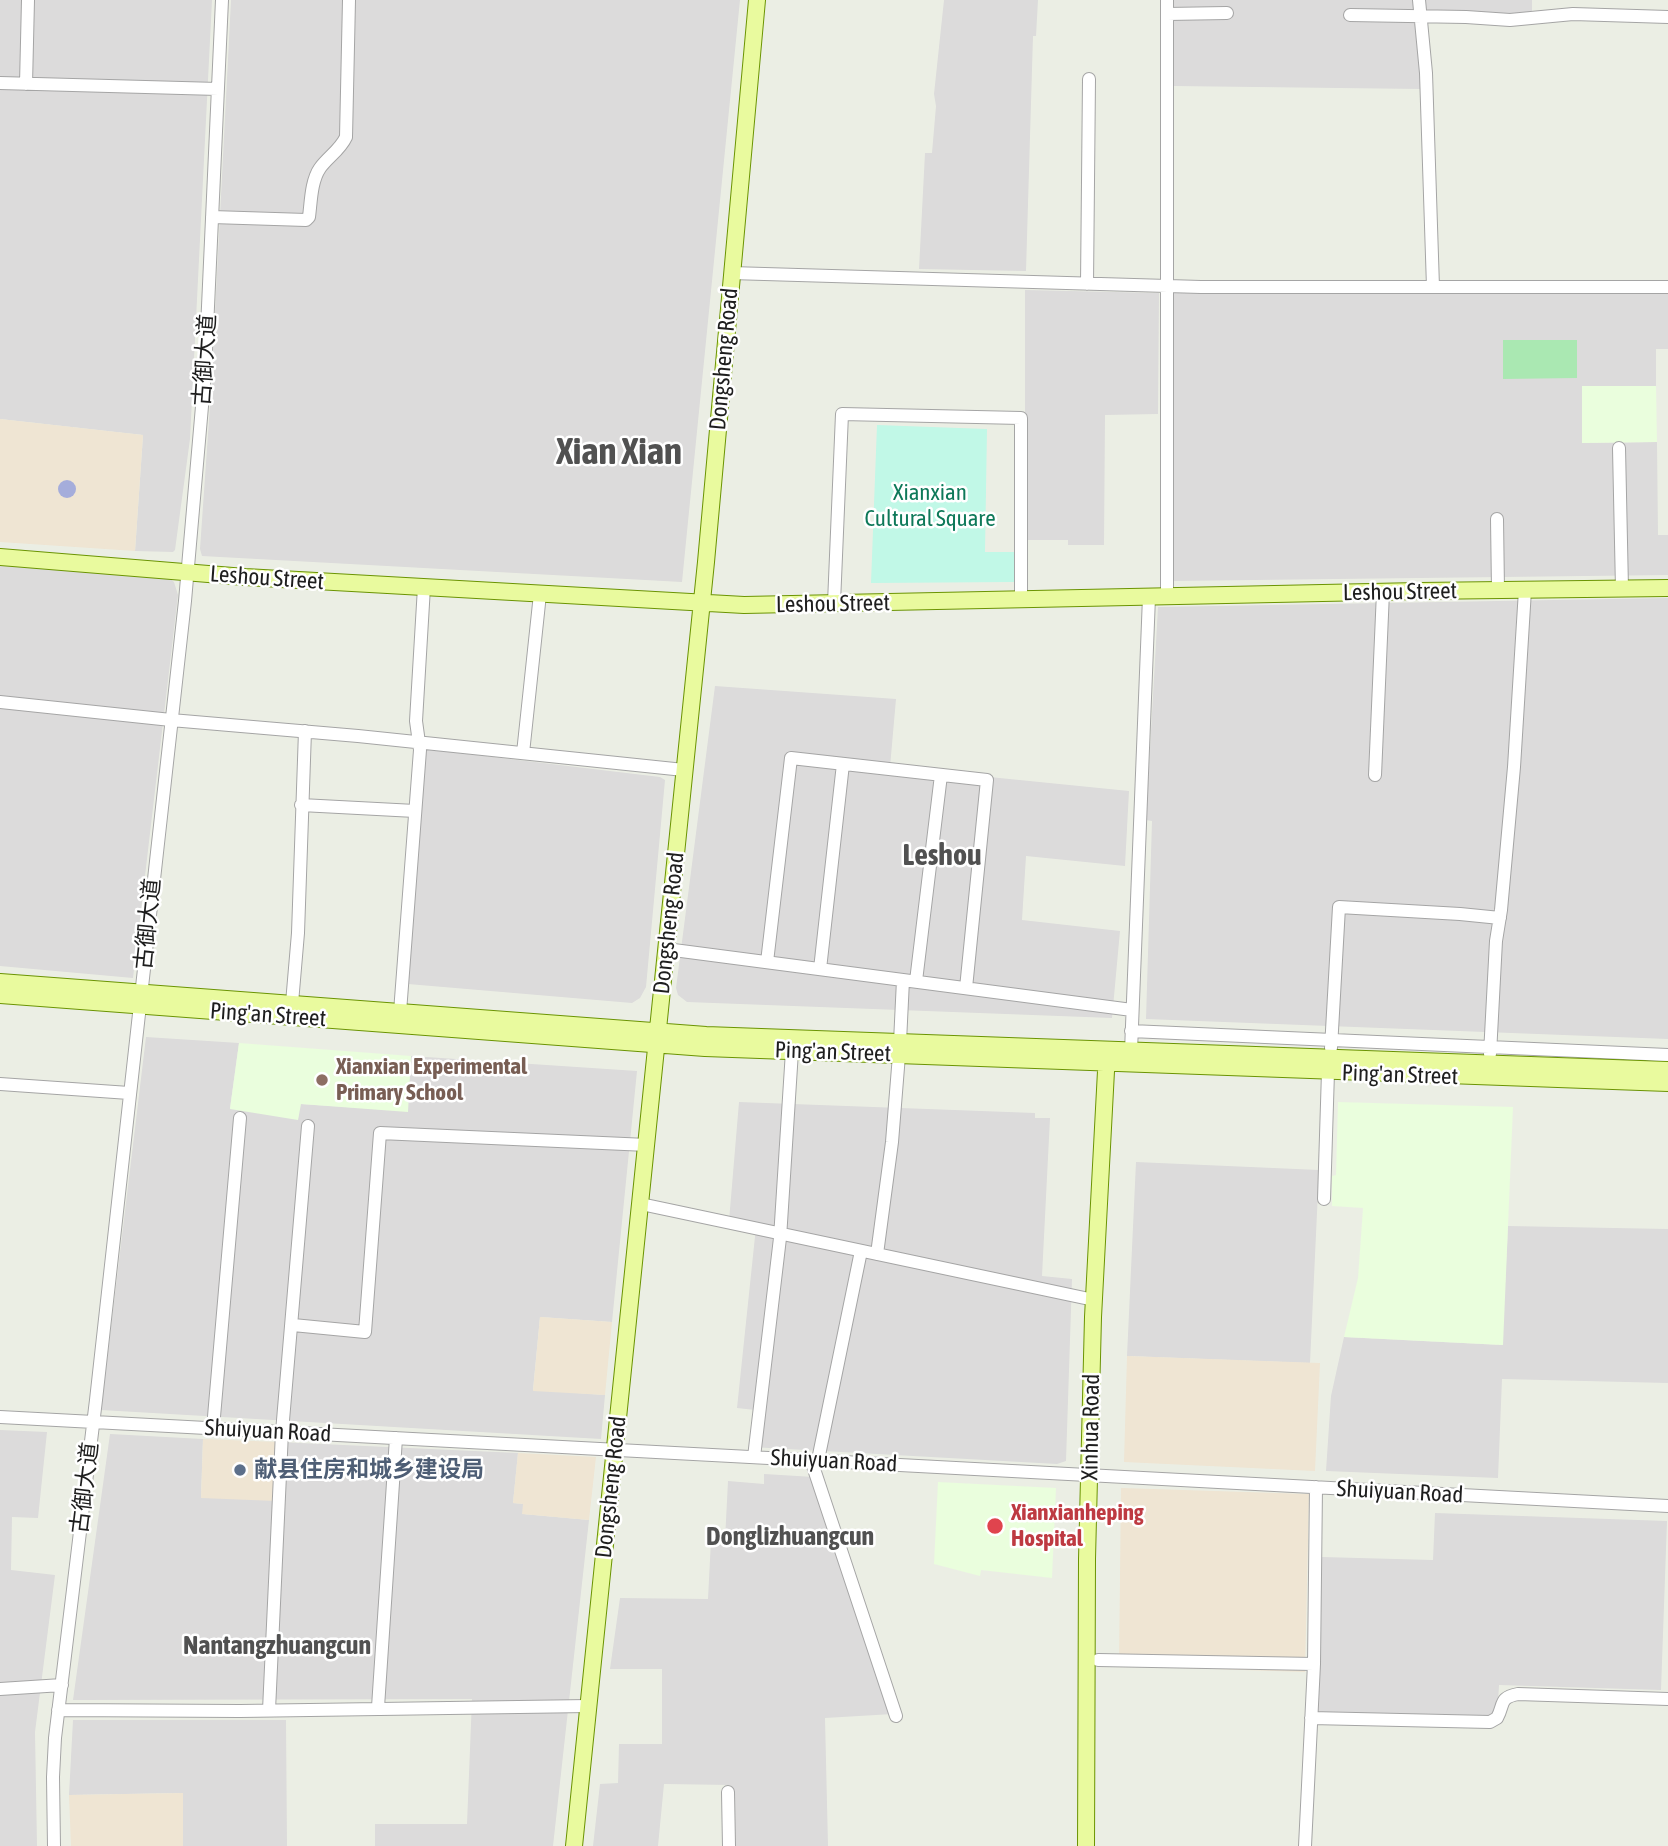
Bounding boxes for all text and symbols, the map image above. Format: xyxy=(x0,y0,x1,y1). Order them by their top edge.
street label: Dongsheng Road xyxy=(704,287,744,431)
street label: 古御大道 xyxy=(188,313,222,407)
district label: Xian Xian xyxy=(556,430,682,474)
park label: Xianxian Cultural Square xyxy=(864,479,996,533)
street label: Leshou Street xyxy=(209,560,325,596)
street label: Leshou Street xyxy=(1343,577,1457,607)
street label: Leshou Street xyxy=(776,589,890,619)
district label: Leshou xyxy=(903,838,981,874)
street label: Dongsheng Road xyxy=(648,851,690,995)
street label: 古御大道 xyxy=(129,877,167,971)
street label: Ping'an Street xyxy=(209,997,327,1033)
street label: Ping'an Street xyxy=(774,1036,892,1068)
place label: Xianxian Experimental Primary School xyxy=(336,1053,527,1107)
street label: Ping'an Street xyxy=(1341,1059,1459,1091)
marker: Xianxian Experimental Primary School xyxy=(314,1072,330,1088)
street label: Xinhua Road xyxy=(1076,1373,1106,1481)
street label: Shuiyuan Road xyxy=(204,1414,332,1448)
street label: Dongsheng Road xyxy=(590,1415,632,1559)
street label: 古御大道 xyxy=(66,1441,104,1535)
street label: Shuiyuan Road xyxy=(770,1444,898,1478)
place label: 献县住房和城乡建设局 xyxy=(254,1456,484,1484)
marker: 献县住房和城乡建设局 xyxy=(232,1462,248,1478)
street label: Shuiyuan Road xyxy=(1336,1475,1464,1509)
place label: Xianxianheping Hospital xyxy=(1011,1499,1144,1553)
marker: Xianxianheping Hospital xyxy=(985,1516,1005,1536)
district label: Donglizhuangcun xyxy=(706,1521,874,1553)
district label: Nantangzhuangcun xyxy=(183,1630,371,1662)

